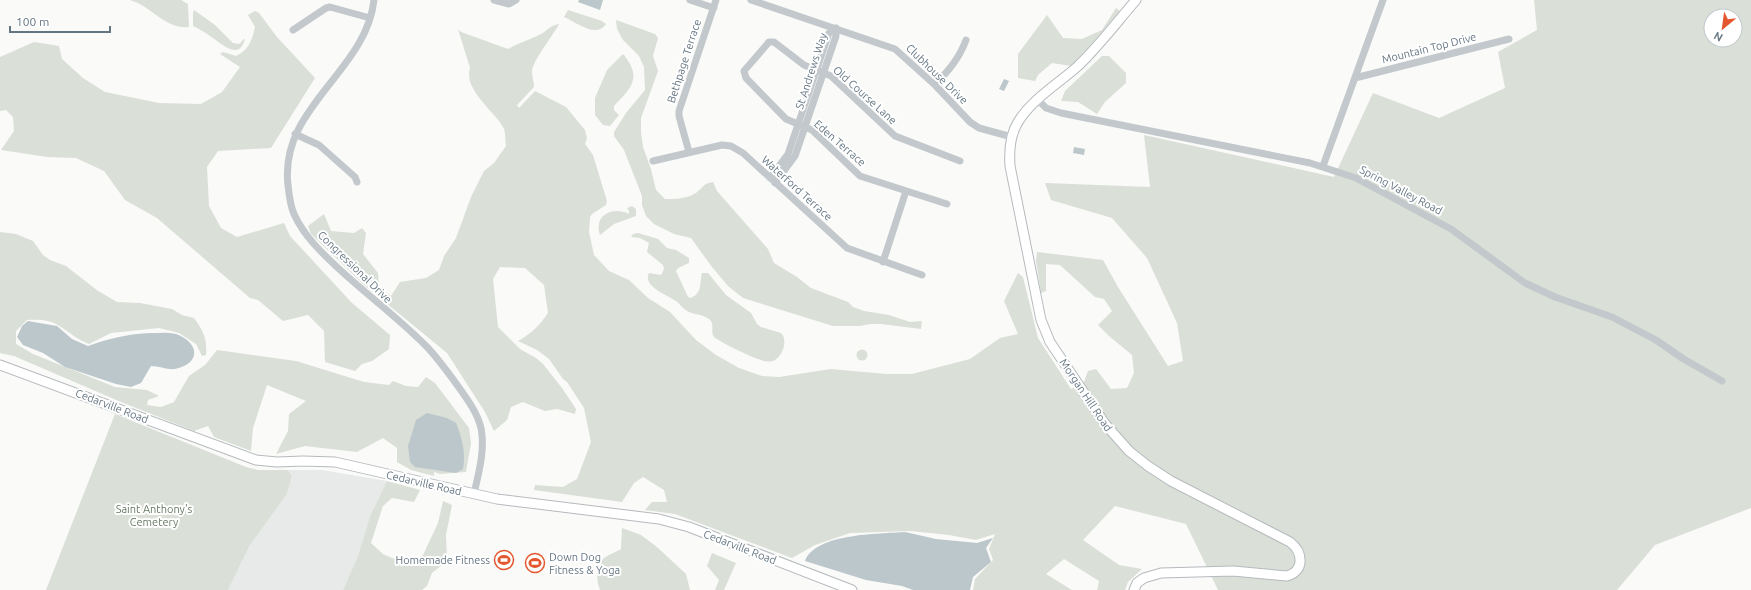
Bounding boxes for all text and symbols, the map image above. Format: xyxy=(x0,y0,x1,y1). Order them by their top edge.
scale bar xyxy=(10,8,110,34)
north arrow xyxy=(1703,8,1743,48)
text: 100 m xyxy=(16,15,49,28)
street label: Bethpage Terrace xyxy=(665,18,703,104)
street label: Mountain Top Drive xyxy=(1381,30,1477,66)
text: N xyxy=(1712,30,1725,44)
street label: St Andrews Way xyxy=(793,31,829,111)
street label: Clubhouse Drive xyxy=(904,42,970,106)
street label: Old Course Lane xyxy=(831,63,899,127)
street label: Eden Terrace xyxy=(812,117,868,169)
street label: Waterford Terrace xyxy=(759,153,835,223)
street label: Spring Valley Road xyxy=(1358,163,1444,217)
street label: Congressional Drive xyxy=(316,229,394,305)
street label: Morgan Hill Road xyxy=(1057,356,1115,434)
street label: Cedarville Road xyxy=(74,387,150,425)
street label: Cedarville Road xyxy=(385,468,463,498)
park label: Saint Anthony's Cemetery xyxy=(116,503,193,528)
street label: Cedarville Road xyxy=(702,528,778,566)
sports icon: Homemade Fitness xyxy=(493,549,515,571)
place label: Down Dog Fitness & Yoga xyxy=(549,551,620,576)
sports icon: Down Dog Fitness & Yoga xyxy=(524,552,546,574)
place label: Homemade Fitness xyxy=(395,554,490,566)

